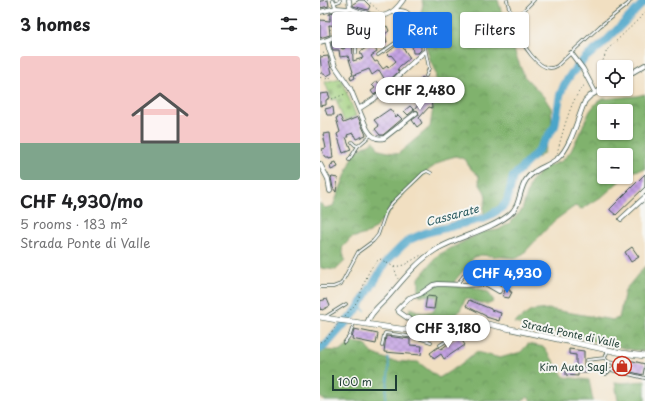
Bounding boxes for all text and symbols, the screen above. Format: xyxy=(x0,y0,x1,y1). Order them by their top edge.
text: 3 homes xyxy=(20,11,90,37)
chip: Buy xyxy=(332,12,385,48)
chip: Rent xyxy=(393,12,452,48)
chip: Filters xyxy=(460,12,529,48)
icon: filters xyxy=(278,13,300,35)
map controls xyxy=(597,60,633,184)
button: locate xyxy=(597,60,633,96)
pin: CHF 2,480 xyxy=(374,77,466,111)
text: CHF 2,480 xyxy=(385,80,455,99)
icon: home xyxy=(124,82,196,154)
button: + xyxy=(597,104,633,140)
button: − xyxy=(597,148,633,184)
text: CHF 4,930/mo xyxy=(20,188,143,214)
water label: Cassarate xyxy=(424,199,481,230)
text: 5 rooms · 183 m² xyxy=(20,214,128,233)
text: Strada Ponte di Valle xyxy=(20,233,150,252)
pin: CHF 4,930 xyxy=(461,260,553,294)
text: CHF 4,930 xyxy=(472,263,542,282)
pin: CHF 3,180 xyxy=(402,315,494,349)
street label: Strada Ponte di Valle xyxy=(520,315,622,351)
text: CHF 3,180 xyxy=(415,318,481,337)
shop icon: Kim Auto Sagl xyxy=(611,355,633,377)
place label: Kim Auto Sagl xyxy=(540,359,608,374)
scale bar xyxy=(332,373,397,392)
text: 100 m xyxy=(338,373,372,390)

